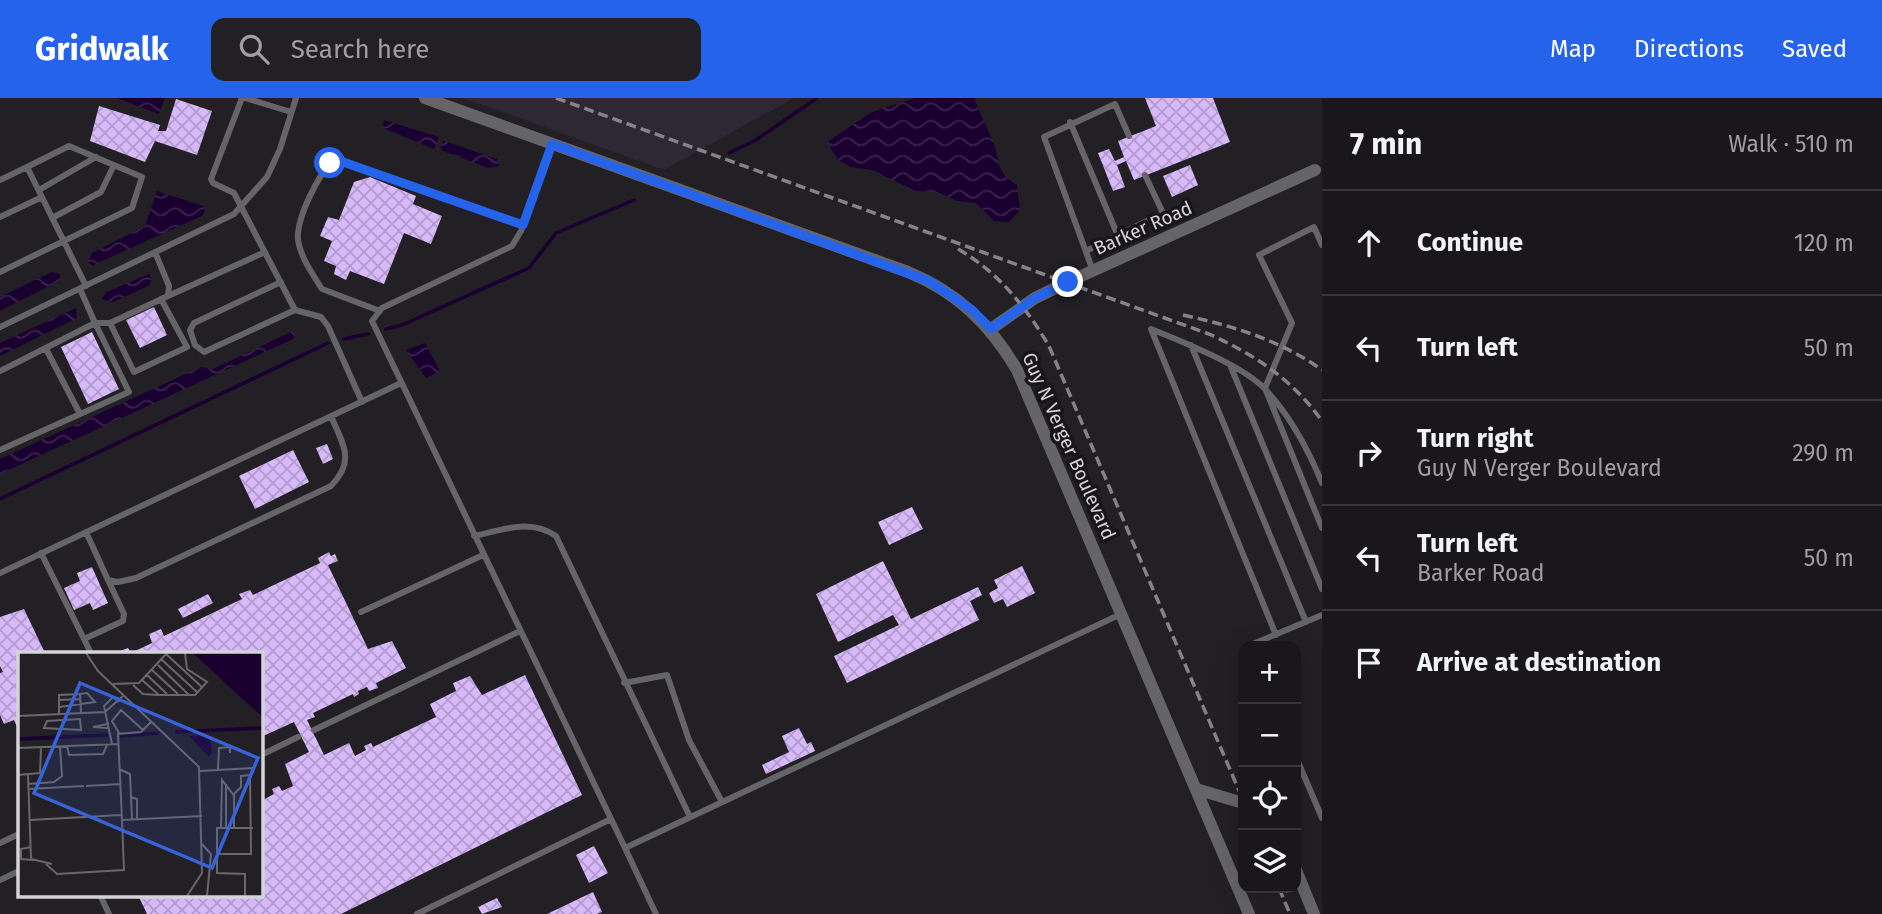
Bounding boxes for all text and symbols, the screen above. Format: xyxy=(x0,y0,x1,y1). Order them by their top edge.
search box xyxy=(211,18,701,81)
text: Gridwalk xyxy=(35,29,169,69)
icon: search xyxy=(235,30,273,68)
text: Search here xyxy=(291,34,430,65)
text: Map xyxy=(1550,35,1596,63)
text: Directions xyxy=(1634,35,1744,63)
text: Saved xyxy=(1782,35,1847,63)
text: 7 min xyxy=(1350,126,1422,162)
text: Walk · 510 m xyxy=(1728,130,1854,158)
route start xyxy=(314,147,345,178)
street label: Barker Road xyxy=(1090,196,1196,260)
icon: ahead xyxy=(1350,224,1388,262)
text: Continue xyxy=(1417,227,1523,258)
text: 120 m xyxy=(1794,229,1854,257)
route end xyxy=(1052,266,1083,297)
icon: left xyxy=(1350,329,1388,367)
text: Turn left xyxy=(1417,332,1518,363)
text: 50 m xyxy=(1804,334,1854,362)
street label: Guy N Verger Boulevard xyxy=(1017,349,1121,543)
text: Turn right xyxy=(1417,423,1534,454)
icon: right xyxy=(1350,434,1388,472)
text: 290 m xyxy=(1792,439,1854,467)
text: Guy N Verger Boulevard xyxy=(1417,454,1662,482)
text: Turn left xyxy=(1417,528,1518,559)
icon: left xyxy=(1350,539,1388,577)
text: 50 m xyxy=(1804,544,1854,572)
text: Barker Road xyxy=(1417,559,1545,587)
map controls xyxy=(1238,641,1301,893)
button: + xyxy=(1238,641,1301,704)
icon: arrive xyxy=(1350,644,1388,682)
text: Arrive at destination xyxy=(1417,647,1661,678)
inset map xyxy=(18,652,262,897)
button: − xyxy=(1238,704,1301,767)
button: locate xyxy=(1238,767,1301,830)
button: layers xyxy=(1238,830,1301,893)

